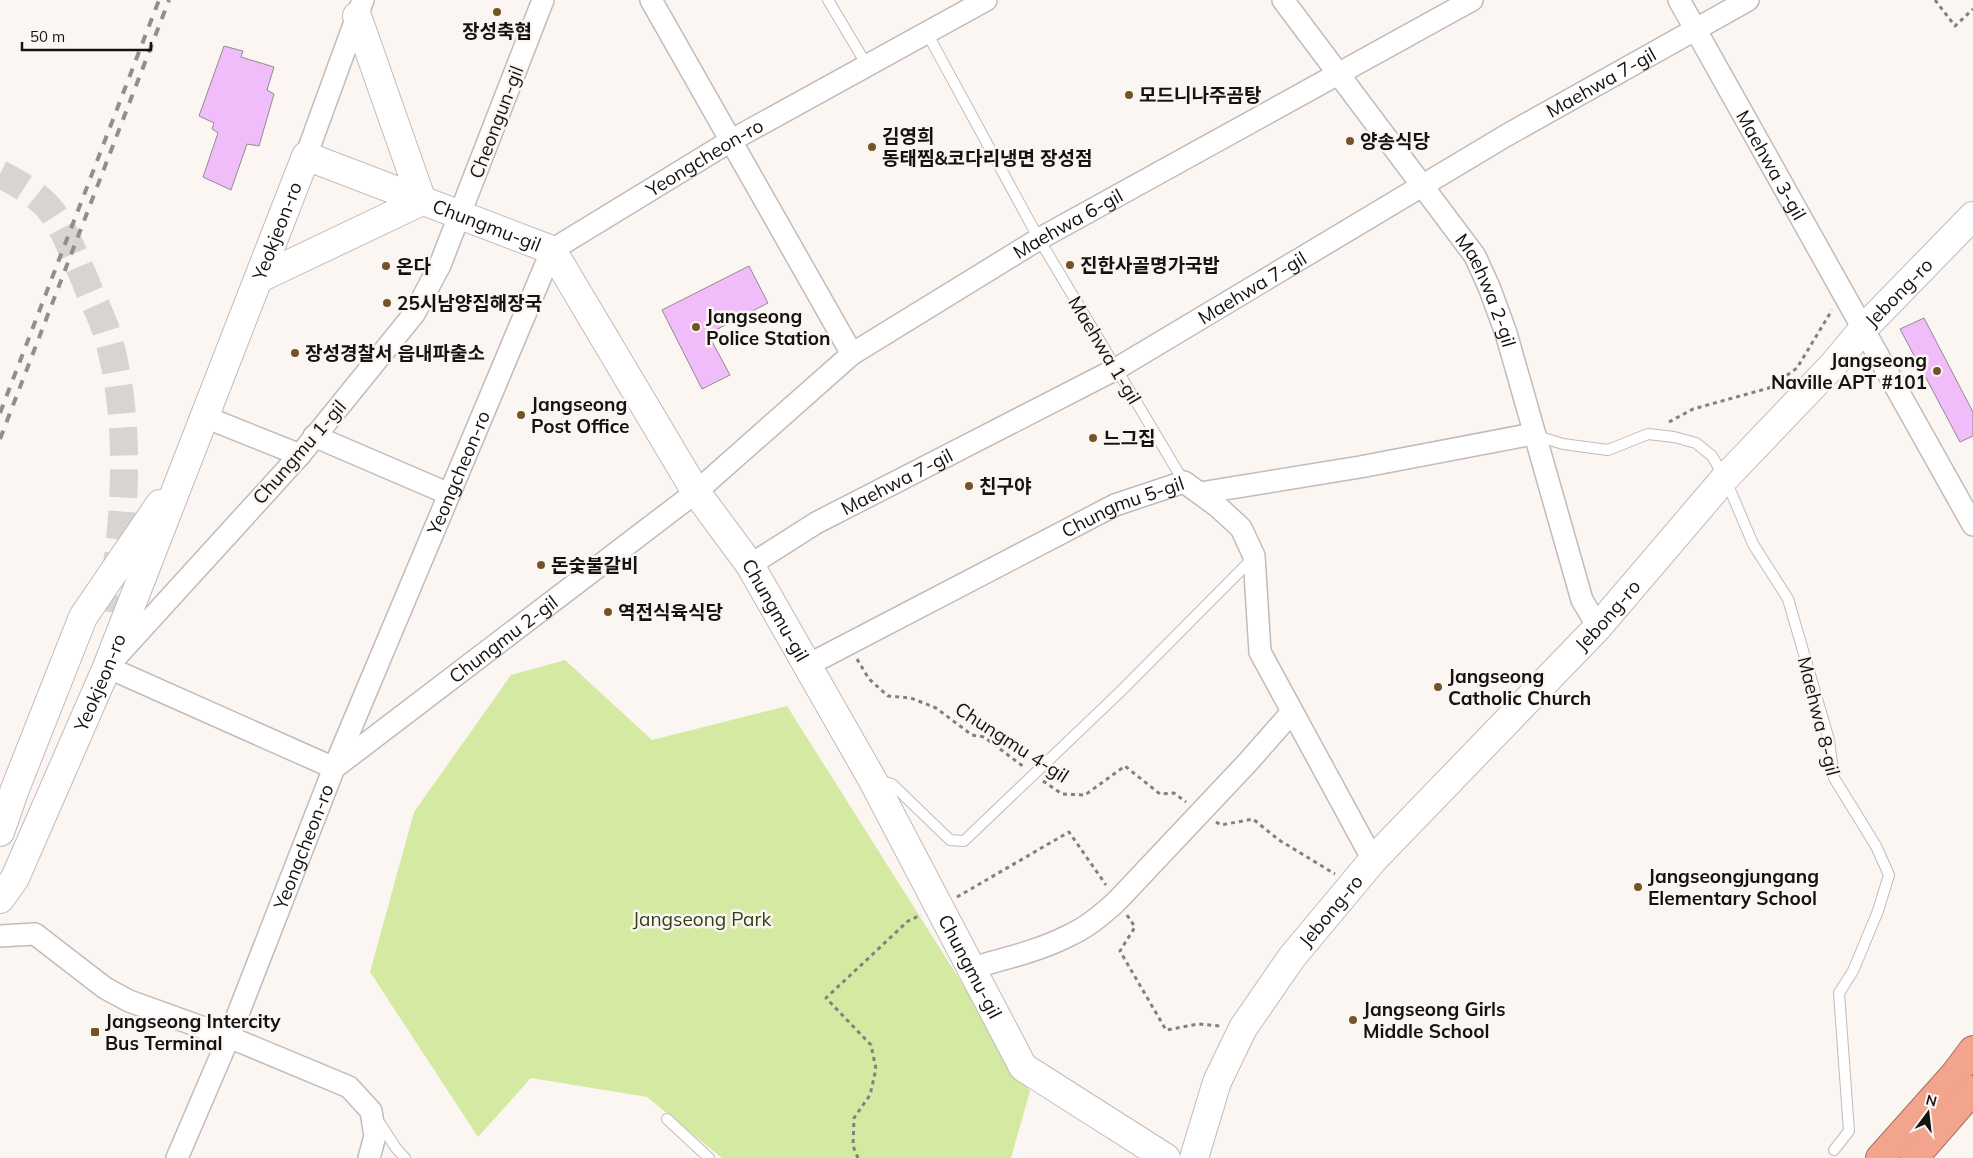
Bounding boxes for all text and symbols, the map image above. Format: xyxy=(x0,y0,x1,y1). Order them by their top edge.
marker: 장성축협 xyxy=(491,6,503,18)
place label: 장성축협 xyxy=(462,19,532,43)
scale bar xyxy=(22,20,151,52)
text: 50 m xyxy=(30,27,65,46)
street label: Maehwa 7-gil xyxy=(1542,42,1660,123)
street label: Cheongun-gil xyxy=(463,62,529,182)
place label: 모드니나주곰탕 xyxy=(1139,83,1261,107)
marker: 모드니나주곰탕 xyxy=(1123,89,1135,101)
street label: Maehwa 3-gil xyxy=(1731,106,1812,224)
street label: Yeongcheon-ro xyxy=(641,113,767,202)
place label: 김영희 동태찜&코다리냉면 장성점 xyxy=(882,124,1093,170)
place label: 양송식당 xyxy=(1360,129,1430,153)
marker: 양송식당 xyxy=(1344,135,1356,147)
marker: 김영희 동태찜&코다리냉면 장성점 xyxy=(866,141,878,153)
street label: Yeokjeon-ro xyxy=(246,178,307,284)
street label: Maehwa 6-gil xyxy=(1009,183,1127,264)
street label: Chungmu-gil xyxy=(429,193,545,257)
street label: Maehwa 2-gil xyxy=(1450,229,1521,350)
street label: Maehwa 7-gil xyxy=(1193,246,1311,329)
place label: 진한사골명가국밥 xyxy=(1080,253,1220,277)
street label: Jebong-ro xyxy=(1860,253,1938,332)
place label: 온다 xyxy=(396,254,431,278)
marker: 진한사골명가국밥 xyxy=(1064,259,1076,271)
marker: 온다 xyxy=(380,260,392,272)
place label: 25시남양집해장국 xyxy=(397,291,542,315)
street label: Maehwa 1-gil xyxy=(1063,291,1147,409)
marker: 25시남양집해장국 xyxy=(381,297,393,309)
place label: Jangseong Police Station xyxy=(706,304,830,350)
marker: Jangseong Police Station xyxy=(690,321,702,333)
place label: 장성경찰서 읍내파출소 xyxy=(305,341,485,365)
marker: 장성경찰서 읍내파출소 xyxy=(289,347,301,359)
place label: Jangseong Naville APT #101 xyxy=(1771,348,1927,394)
marker: Jangseong Naville APT #101 xyxy=(1931,365,1943,377)
place label: Jangseong Post Office xyxy=(531,392,629,438)
street label: Chungmu 1-gil xyxy=(247,395,351,509)
street label: Yeongcheon-ro xyxy=(421,407,495,539)
marker: Jangseong Post Office xyxy=(515,409,527,421)
place label: 느그집 xyxy=(1103,426,1155,450)
marker: 느그집 xyxy=(1087,432,1099,444)
street label: Maehwa 7-gil xyxy=(837,443,957,520)
street label: Chungmu 5-gil xyxy=(1057,471,1187,543)
place label: 친구야 xyxy=(979,474,1032,498)
marker: 친구야 xyxy=(963,480,975,492)
place label: 돈숯불갈비 xyxy=(551,553,638,577)
street label: Chungmu-gil xyxy=(737,554,814,666)
marker: 돈숯불갈비 xyxy=(535,559,547,571)
street label: Jebong-ro xyxy=(1570,575,1645,656)
street label: Chungmu 2-gil xyxy=(444,590,562,688)
place label: 역전식육식당 xyxy=(618,600,723,624)
marker: 역전식육식당 xyxy=(602,606,614,618)
street label: Yeokjeon-ro xyxy=(68,630,131,736)
street label: Maehwa 8-gil xyxy=(1793,654,1845,778)
place label: Jangseong Catholic Church xyxy=(1448,664,1591,710)
marker: Jangseong Catholic Church xyxy=(1432,681,1444,693)
street label: Chungmu 4-gil xyxy=(951,696,1073,788)
street label: Yeongcheon-ro xyxy=(268,781,339,914)
place label: Jangseongjungang Elementary School xyxy=(1648,864,1819,910)
street label: Jebong-ro xyxy=(1294,869,1368,952)
marker: Jangseongjungang Elementary School xyxy=(1632,881,1644,893)
park label: Jangseong Park xyxy=(633,907,771,931)
street label: Chungmu-gil xyxy=(933,910,1007,1023)
place label: Jangseong Girls Middle School xyxy=(1363,997,1506,1043)
place label: Jangseong Intercity Bus Terminal xyxy=(105,1009,281,1055)
marker: Jangseong Girls Middle School xyxy=(1347,1014,1359,1026)
marker: Jangseong Intercity Bus Terminal xyxy=(89,1026,101,1038)
north arrow xyxy=(1903,1088,1953,1138)
text: N xyxy=(1924,1090,1939,1111)

